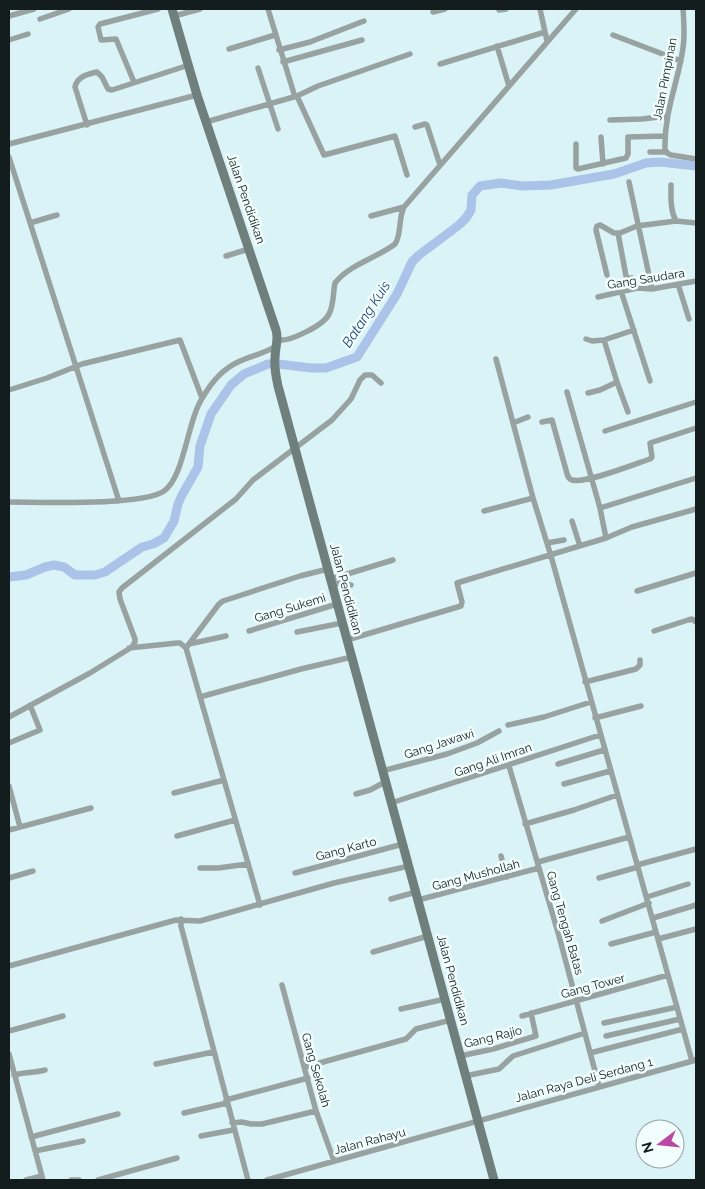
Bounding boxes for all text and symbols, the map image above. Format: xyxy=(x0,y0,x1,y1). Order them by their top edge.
street label: Jalan Pimpinan xyxy=(650,37,680,121)
street label: Jalan Pendidikan xyxy=(224,153,268,245)
street label: Gang Saudara xyxy=(606,266,686,292)
water label: Batang Kuis xyxy=(339,278,394,350)
street label: Jalan Pendidikan xyxy=(327,542,365,636)
street label: Gang Sukemi xyxy=(253,591,327,625)
street label: Gang Jawawi xyxy=(402,726,476,762)
street label: Gang Ali Imran xyxy=(452,740,534,780)
street label: Gang Karto xyxy=(314,834,378,864)
street label: Gang Mushollah xyxy=(431,857,521,893)
street label: Gang Tengah Batas xyxy=(544,870,587,977)
street label: Jalan Pendidikan xyxy=(434,933,472,1027)
street label: Gang Tower xyxy=(559,971,627,1001)
street label: Gang Rajio xyxy=(463,1023,523,1051)
street label: Gang Sekolah xyxy=(299,1031,333,1109)
street label: Jalan Raya Deli Serdang 1 xyxy=(514,1055,654,1105)
north arrow xyxy=(635,1119,685,1169)
street label: Jalan Rahayu xyxy=(333,1125,407,1157)
text: N xyxy=(638,1140,657,1155)

